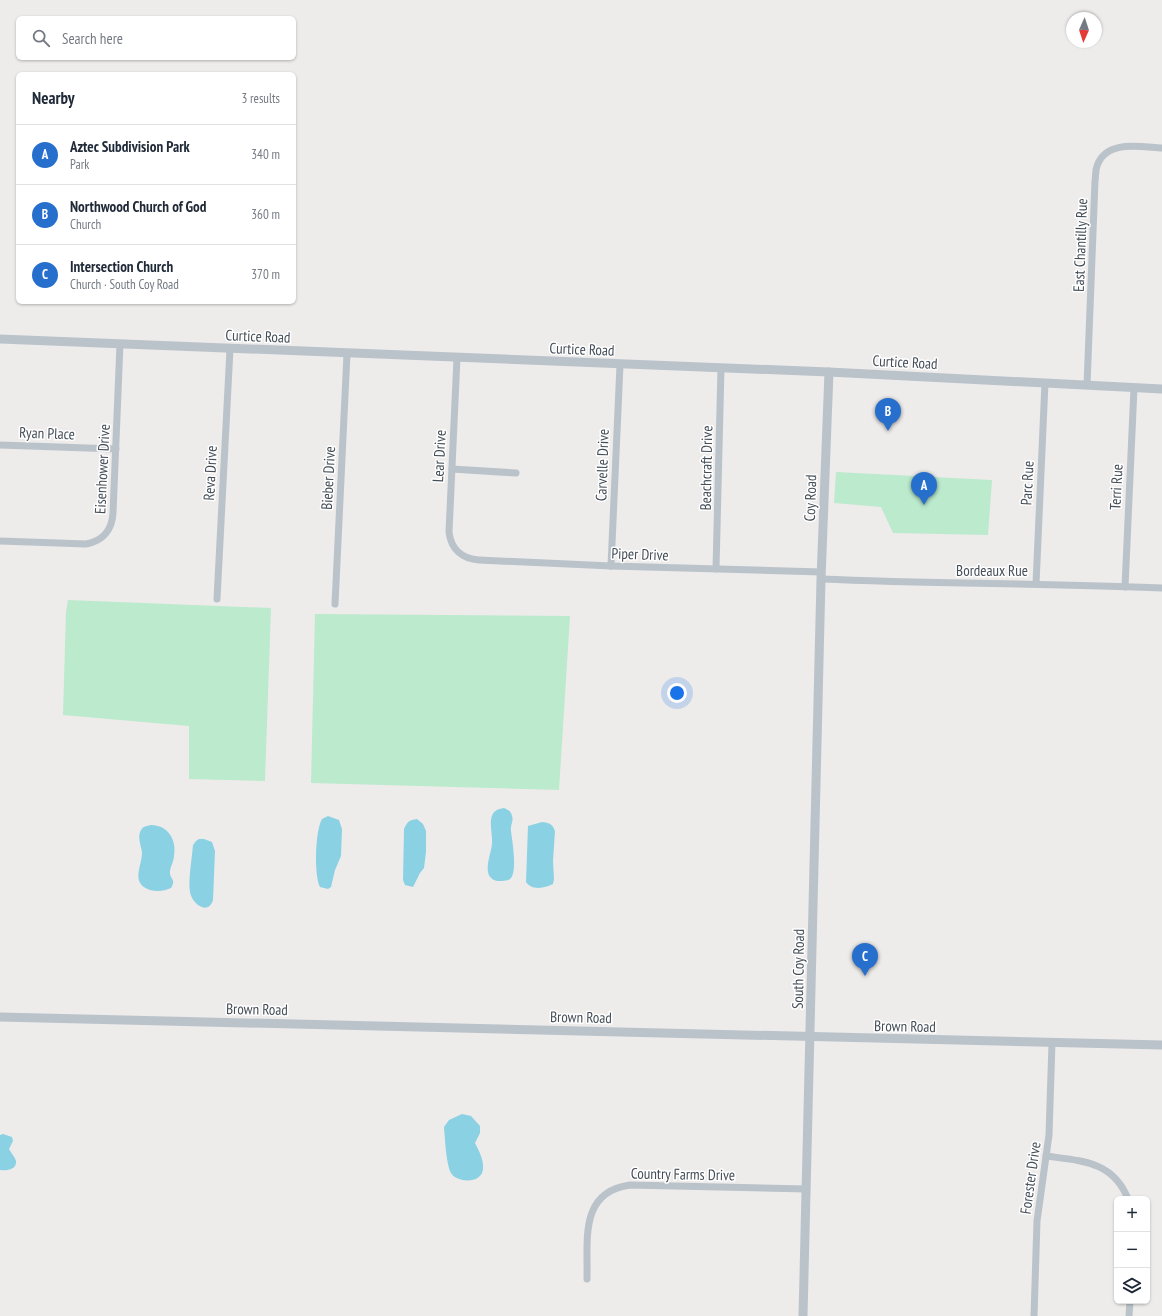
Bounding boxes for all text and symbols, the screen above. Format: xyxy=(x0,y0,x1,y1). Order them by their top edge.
north arrow xyxy=(1066,12,1102,48)
search box xyxy=(16,16,296,60)
icon: search xyxy=(30,27,52,49)
text: Search here xyxy=(62,29,123,48)
text: Nearby xyxy=(32,87,75,109)
text: 3 results xyxy=(241,90,280,107)
text: Aztec Subdivision Park xyxy=(70,137,190,156)
text: A xyxy=(42,146,48,163)
text: 340 m xyxy=(251,146,280,163)
text: Park xyxy=(70,156,89,173)
text: Northwood Church of God xyxy=(70,197,206,216)
street label: East Chantilly Rue xyxy=(1069,198,1091,292)
text: B xyxy=(42,206,48,223)
text: 360 m xyxy=(251,206,280,223)
text: Church xyxy=(70,216,101,233)
text: Intersection Church xyxy=(70,257,173,276)
text: C xyxy=(42,266,48,283)
text: 370 m xyxy=(251,266,280,283)
text: Church · South Coy Road xyxy=(70,276,179,293)
street label: Curtice Road xyxy=(225,325,291,347)
street label: Curtice Road xyxy=(549,338,615,360)
street label: Curtice Road xyxy=(872,351,938,373)
pin: B xyxy=(875,398,901,431)
street label: Ryan Place xyxy=(19,423,75,443)
street label: Eisenhower Drive xyxy=(90,424,114,514)
street label: Beachcraft Drive xyxy=(696,425,716,511)
street label: Carvelle Drive xyxy=(591,428,613,502)
street label: Lear Drive xyxy=(428,429,450,483)
street label: Reva Drive xyxy=(199,445,221,501)
street label: Bieber Drive xyxy=(317,446,339,510)
street label: Parc Rue xyxy=(1016,460,1038,506)
street label: Terri Rue xyxy=(1105,464,1127,510)
pin: A xyxy=(911,472,937,505)
street label: Coy Road xyxy=(800,474,820,522)
street label: Piper Drive xyxy=(611,544,669,564)
street label: Bordeaux Rue xyxy=(956,561,1028,580)
your location xyxy=(667,683,687,703)
street label: South Coy Road xyxy=(788,929,808,1009)
pin: C xyxy=(852,943,878,976)
street label: Brown Road xyxy=(226,999,288,1019)
street label: Brown Road xyxy=(550,1007,612,1027)
street label: Brown Road xyxy=(874,1016,936,1036)
street label: Forester Drive xyxy=(1016,1141,1044,1215)
street label: Country Farms Drive xyxy=(631,1164,735,1184)
map controls xyxy=(1114,1196,1150,1304)
button: + xyxy=(1114,1196,1150,1232)
button: − xyxy=(1114,1232,1150,1268)
button: layers xyxy=(1114,1268,1150,1304)

